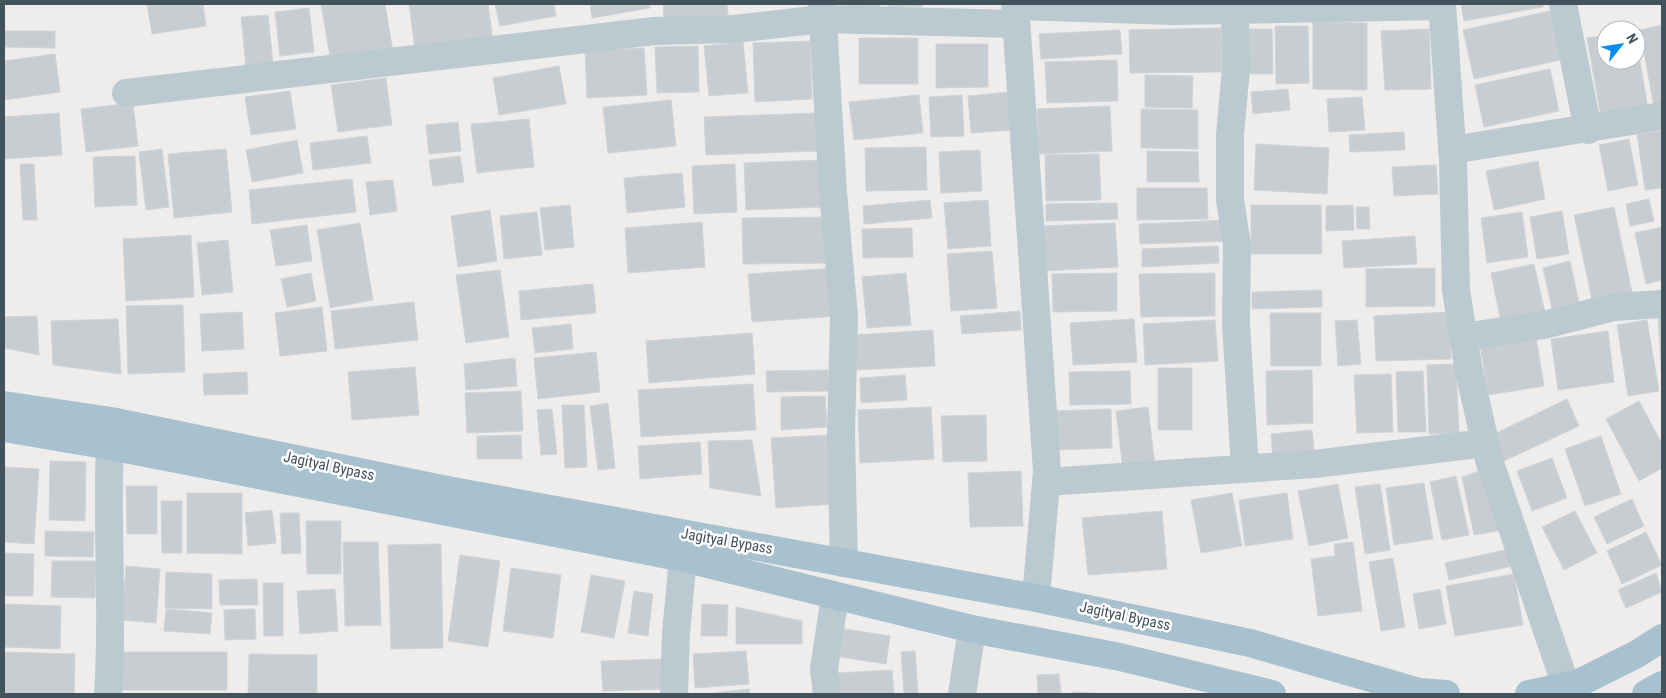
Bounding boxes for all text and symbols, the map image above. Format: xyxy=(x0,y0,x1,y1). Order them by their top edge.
north arrow xyxy=(1596,20,1646,70)
text: N xyxy=(1623,31,1641,46)
street label: Jagityal Bypass xyxy=(282,448,376,484)
street label: Jagityal Bypass xyxy=(680,524,774,558)
street label: Jagityal Bypass xyxy=(1078,598,1172,634)

